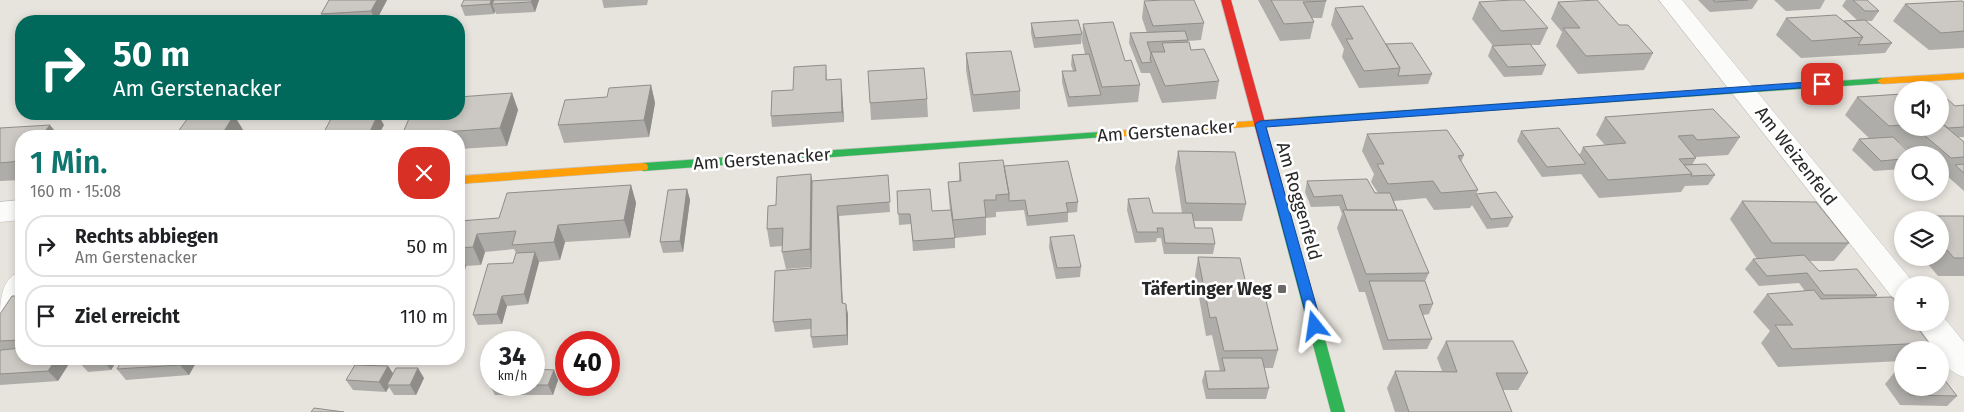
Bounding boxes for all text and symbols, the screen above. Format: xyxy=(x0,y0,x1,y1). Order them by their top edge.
text: 50 m xyxy=(113,33,190,75)
icon: right xyxy=(30,35,95,100)
pin xyxy=(1801,63,1843,105)
icon: arrive xyxy=(1808,70,1836,98)
text: Am Gerstenacker xyxy=(113,75,281,102)
map controls xyxy=(1894,81,1949,396)
button: sound xyxy=(1894,81,1949,136)
street label: Am Weizenfeld xyxy=(1750,102,1842,210)
street label: Am Gerstenacker xyxy=(1097,115,1235,147)
street label: Am Roggenfeld xyxy=(1272,139,1326,263)
street label: Am Gerstenacker xyxy=(693,143,831,175)
text: 1 Min. xyxy=(30,145,108,181)
button: search xyxy=(1894,146,1949,201)
button: close xyxy=(398,147,450,199)
text: 160 m · 15:08 xyxy=(30,182,121,201)
button: layers xyxy=(1894,211,1949,266)
text: Rechts abbiegen xyxy=(75,225,218,248)
icon: right xyxy=(32,232,60,260)
text: 50 m xyxy=(407,235,448,258)
text: Am Gerstenacker xyxy=(75,248,197,267)
button: + xyxy=(1894,276,1949,331)
place label: Täfertinger Weg xyxy=(1142,278,1272,300)
marker: Täfertinger Weg xyxy=(1276,283,1288,295)
position arrow xyxy=(1288,299,1340,351)
icon: arrive xyxy=(32,302,60,330)
text: Ziel erreicht xyxy=(75,305,180,328)
text: 110 m xyxy=(400,305,448,328)
speed limit sign: 40 xyxy=(555,331,620,396)
button: − xyxy=(1894,341,1949,396)
text: 34 xyxy=(499,342,526,372)
text: km/h xyxy=(498,369,527,383)

